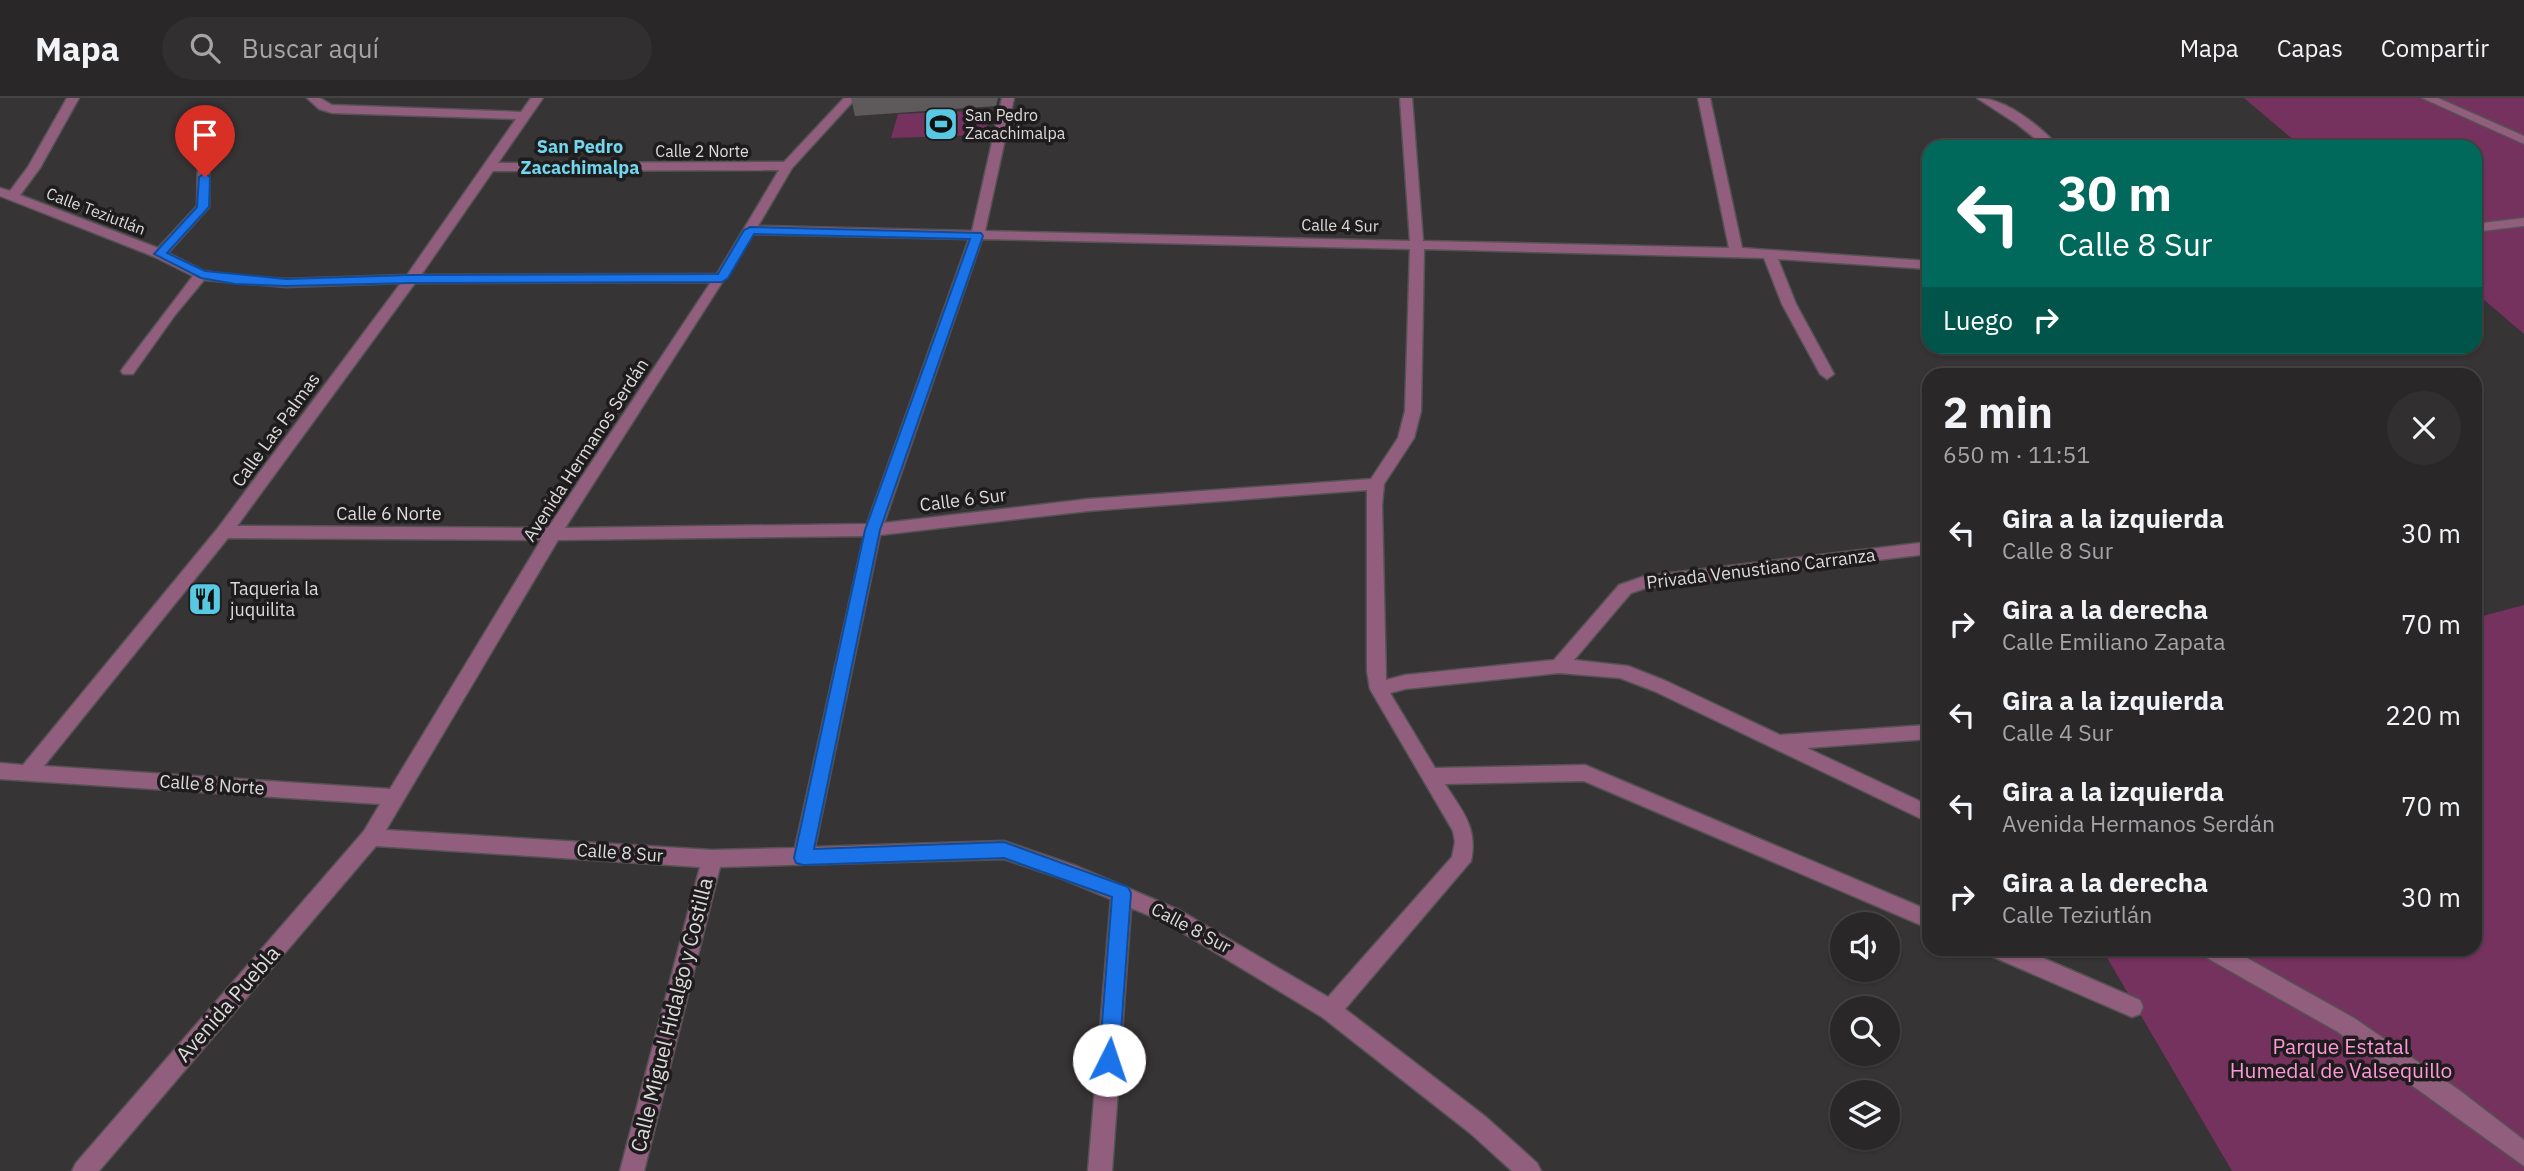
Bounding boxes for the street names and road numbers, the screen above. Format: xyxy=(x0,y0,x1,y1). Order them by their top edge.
street label: Calle 2 Norte xyxy=(655,141,749,161)
street label: Calle Teziutlán xyxy=(44,183,148,239)
street label: Calle 4 Sur xyxy=(1301,214,1379,236)
street label: Avenida Hermanos Serdán xyxy=(518,354,653,546)
street label: Calle Las Palmas xyxy=(226,368,325,491)
street label: Calle 6 Sur xyxy=(918,483,1008,516)
street label: Calle 6 Norte xyxy=(336,502,442,525)
street label: Privada Venustiano Carranza xyxy=(1645,543,1877,594)
street label: Calle 8 Norte xyxy=(159,769,265,800)
street label: Calle 8 Sur xyxy=(576,838,665,867)
street label: Calle Miguel Hidalgo y Costilla xyxy=(623,875,719,1155)
street label: Calle 8 Sur xyxy=(1147,897,1235,958)
street label: Avenida Puebla xyxy=(169,939,286,1067)

